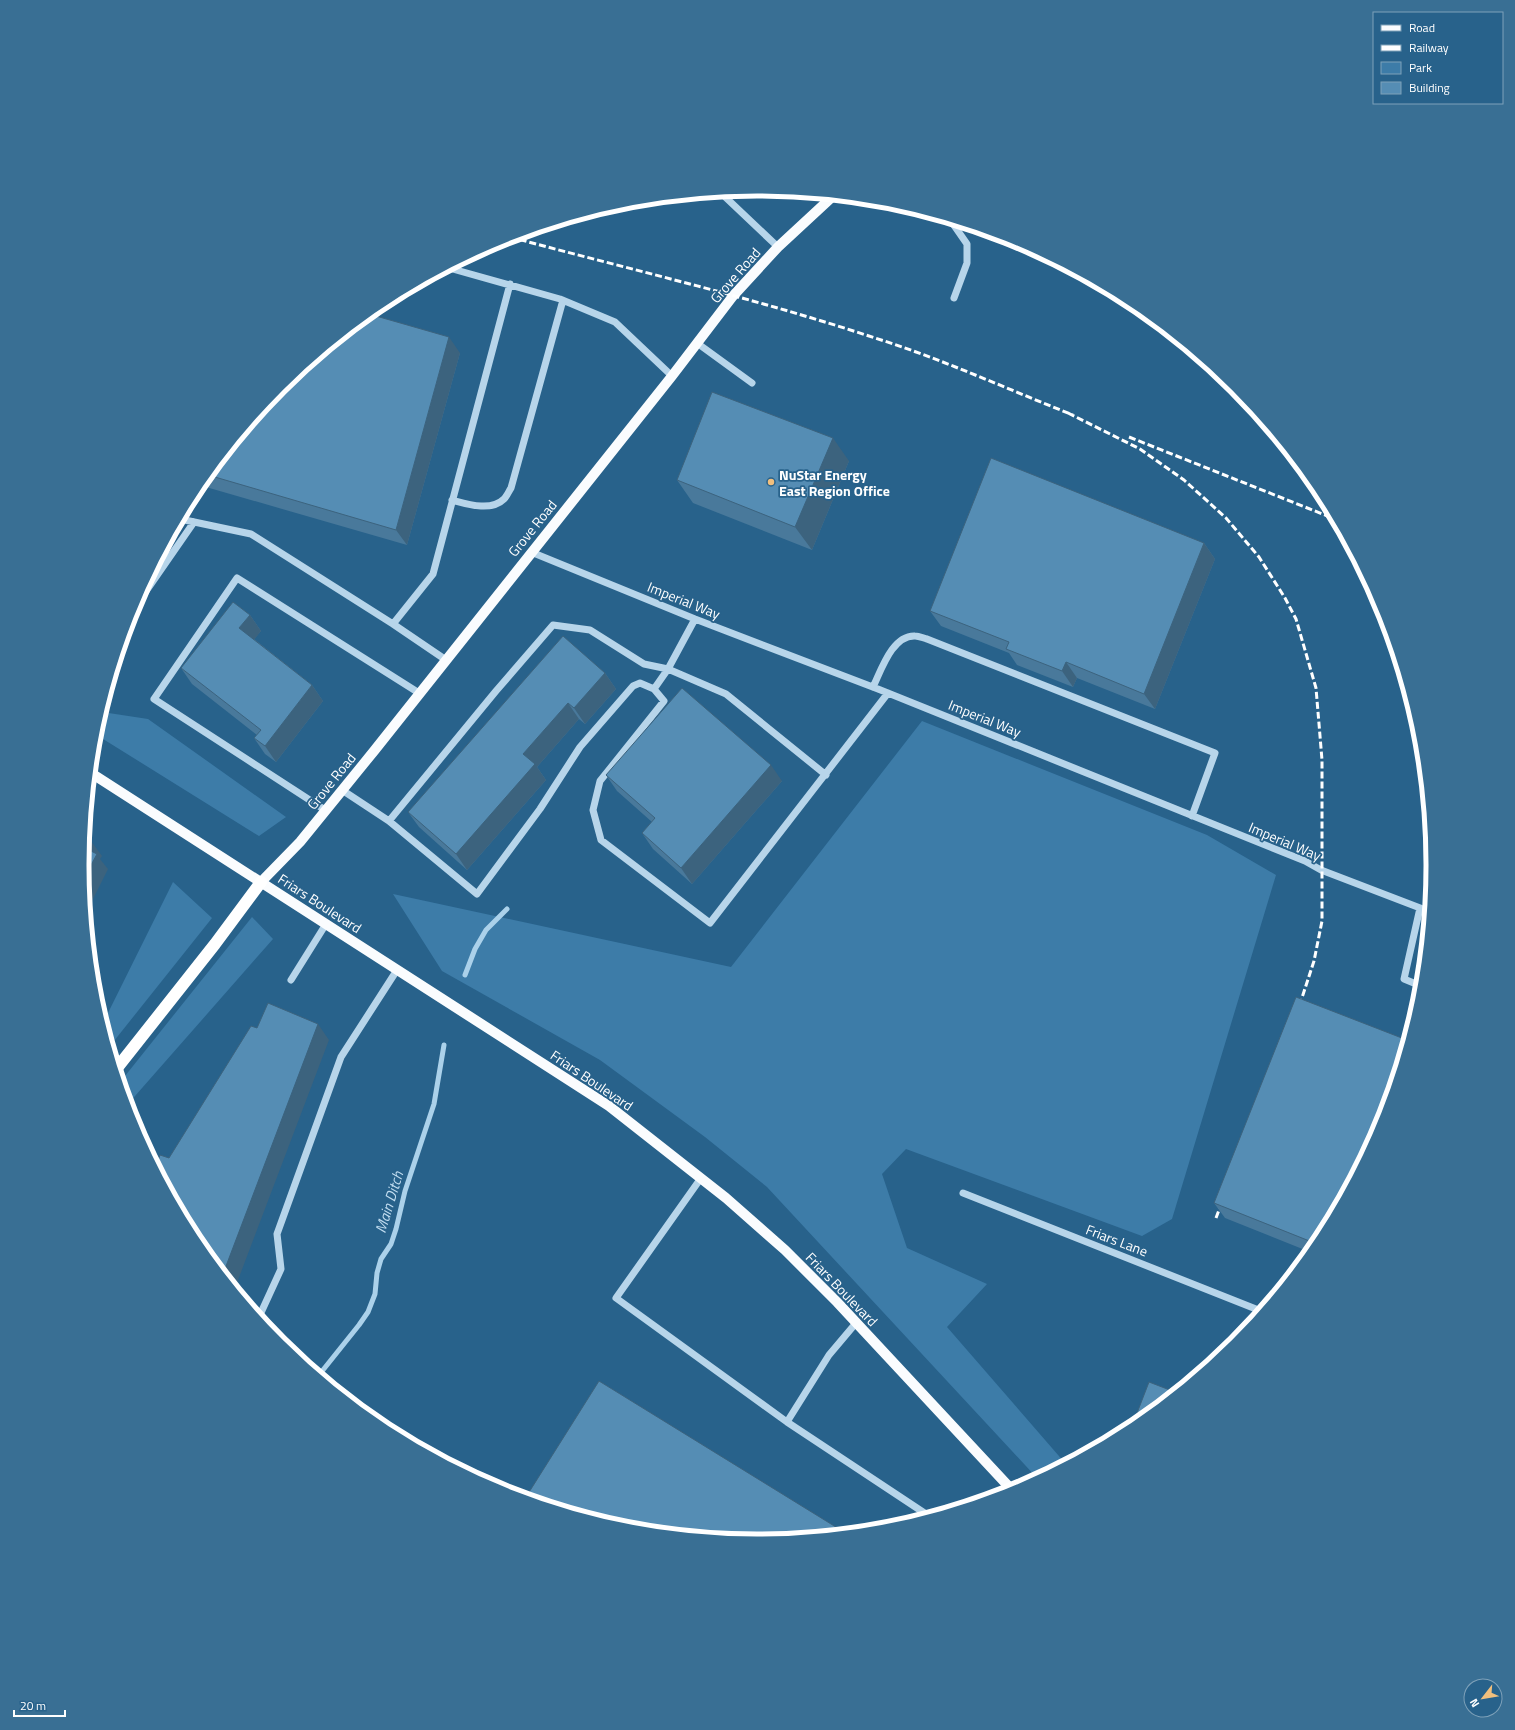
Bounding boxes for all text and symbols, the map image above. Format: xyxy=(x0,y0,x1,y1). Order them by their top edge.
legend xyxy=(1373,12,1503,104)
text: Road xyxy=(1409,18,1435,37)
text: Railway xyxy=(1409,38,1449,57)
text: Park xyxy=(1409,58,1432,77)
text: Building xyxy=(1409,78,1450,97)
street label: Grove Road xyxy=(705,243,765,307)
place label: NuStar Energy East Region Office xyxy=(779,464,890,501)
marker: NuStar Energy East Region Office xyxy=(766,477,776,487)
street label: Grove Road xyxy=(503,495,561,561)
street label: Imperial Way xyxy=(644,576,724,624)
street label: Imperial Way xyxy=(945,694,1025,742)
street label: Grove Road xyxy=(302,748,360,814)
street label: Imperial Way xyxy=(1246,816,1325,866)
street label: Friars Boulevard xyxy=(274,868,366,938)
street label: Friars Boulevard xyxy=(546,1045,638,1115)
water label: Main Ditch xyxy=(369,1168,409,1236)
street label: Friars Lane xyxy=(1083,1219,1151,1261)
street label: Friars Boulevard xyxy=(801,1247,883,1331)
north arrow xyxy=(1463,1678,1503,1718)
scale bar xyxy=(14,1692,65,1718)
text: 20 m xyxy=(20,1696,46,1715)
text: N xyxy=(1466,1696,1483,1711)

